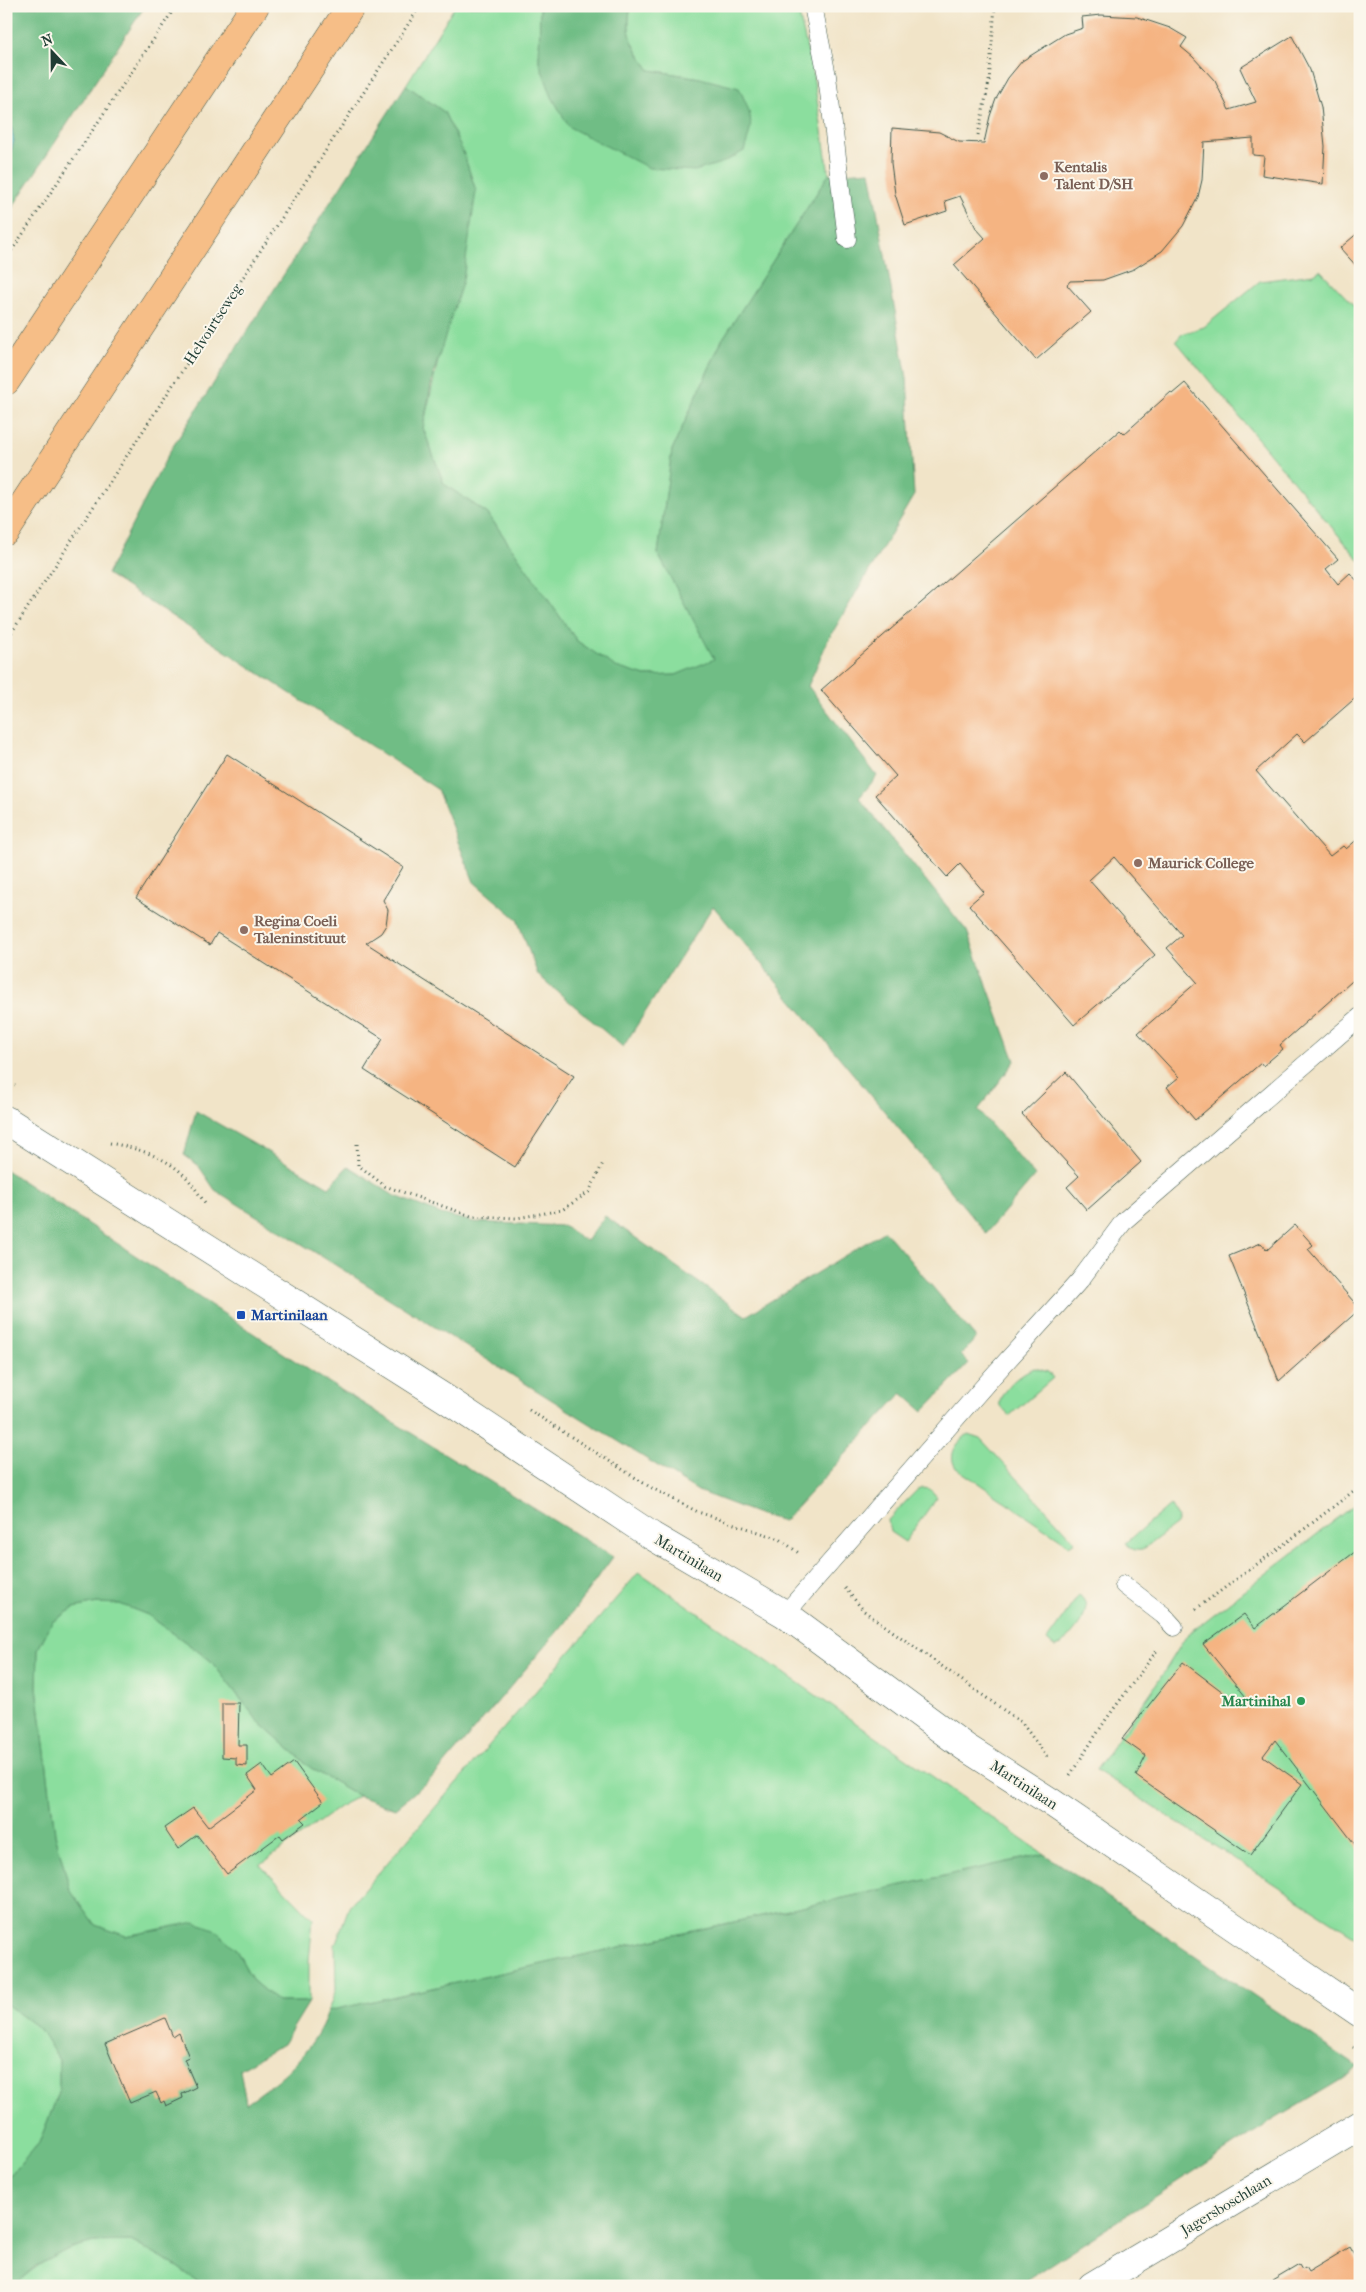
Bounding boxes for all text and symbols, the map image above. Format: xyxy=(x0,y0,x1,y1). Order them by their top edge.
north arrow xyxy=(28,28,78,78)
text: N xyxy=(39,30,56,50)
place label: Kentalis Talent D/SH xyxy=(1053,158,1133,193)
marker: Kentalis Talent D/SH xyxy=(1038,170,1050,182)
street label: Helvoirtseweg xyxy=(180,279,246,368)
place label: Maurick College xyxy=(1147,854,1255,872)
marker: Maurick College xyxy=(1132,857,1144,869)
place label: Regina Coeli Taleninstituut xyxy=(253,912,347,947)
marker: Regina Coeli Taleninstituut xyxy=(238,924,250,936)
place label: Martinilaan xyxy=(250,1306,328,1324)
marker: Martinilaan xyxy=(235,1309,247,1321)
street label: Martinilaan xyxy=(651,1531,727,1586)
place label: Martinihal xyxy=(1220,1692,1292,1710)
marker: Martinihal xyxy=(1295,1695,1307,1707)
street label: Martinilaan xyxy=(987,1757,1061,1814)
street label: Jagersboschlaan xyxy=(1177,2171,1275,2240)

